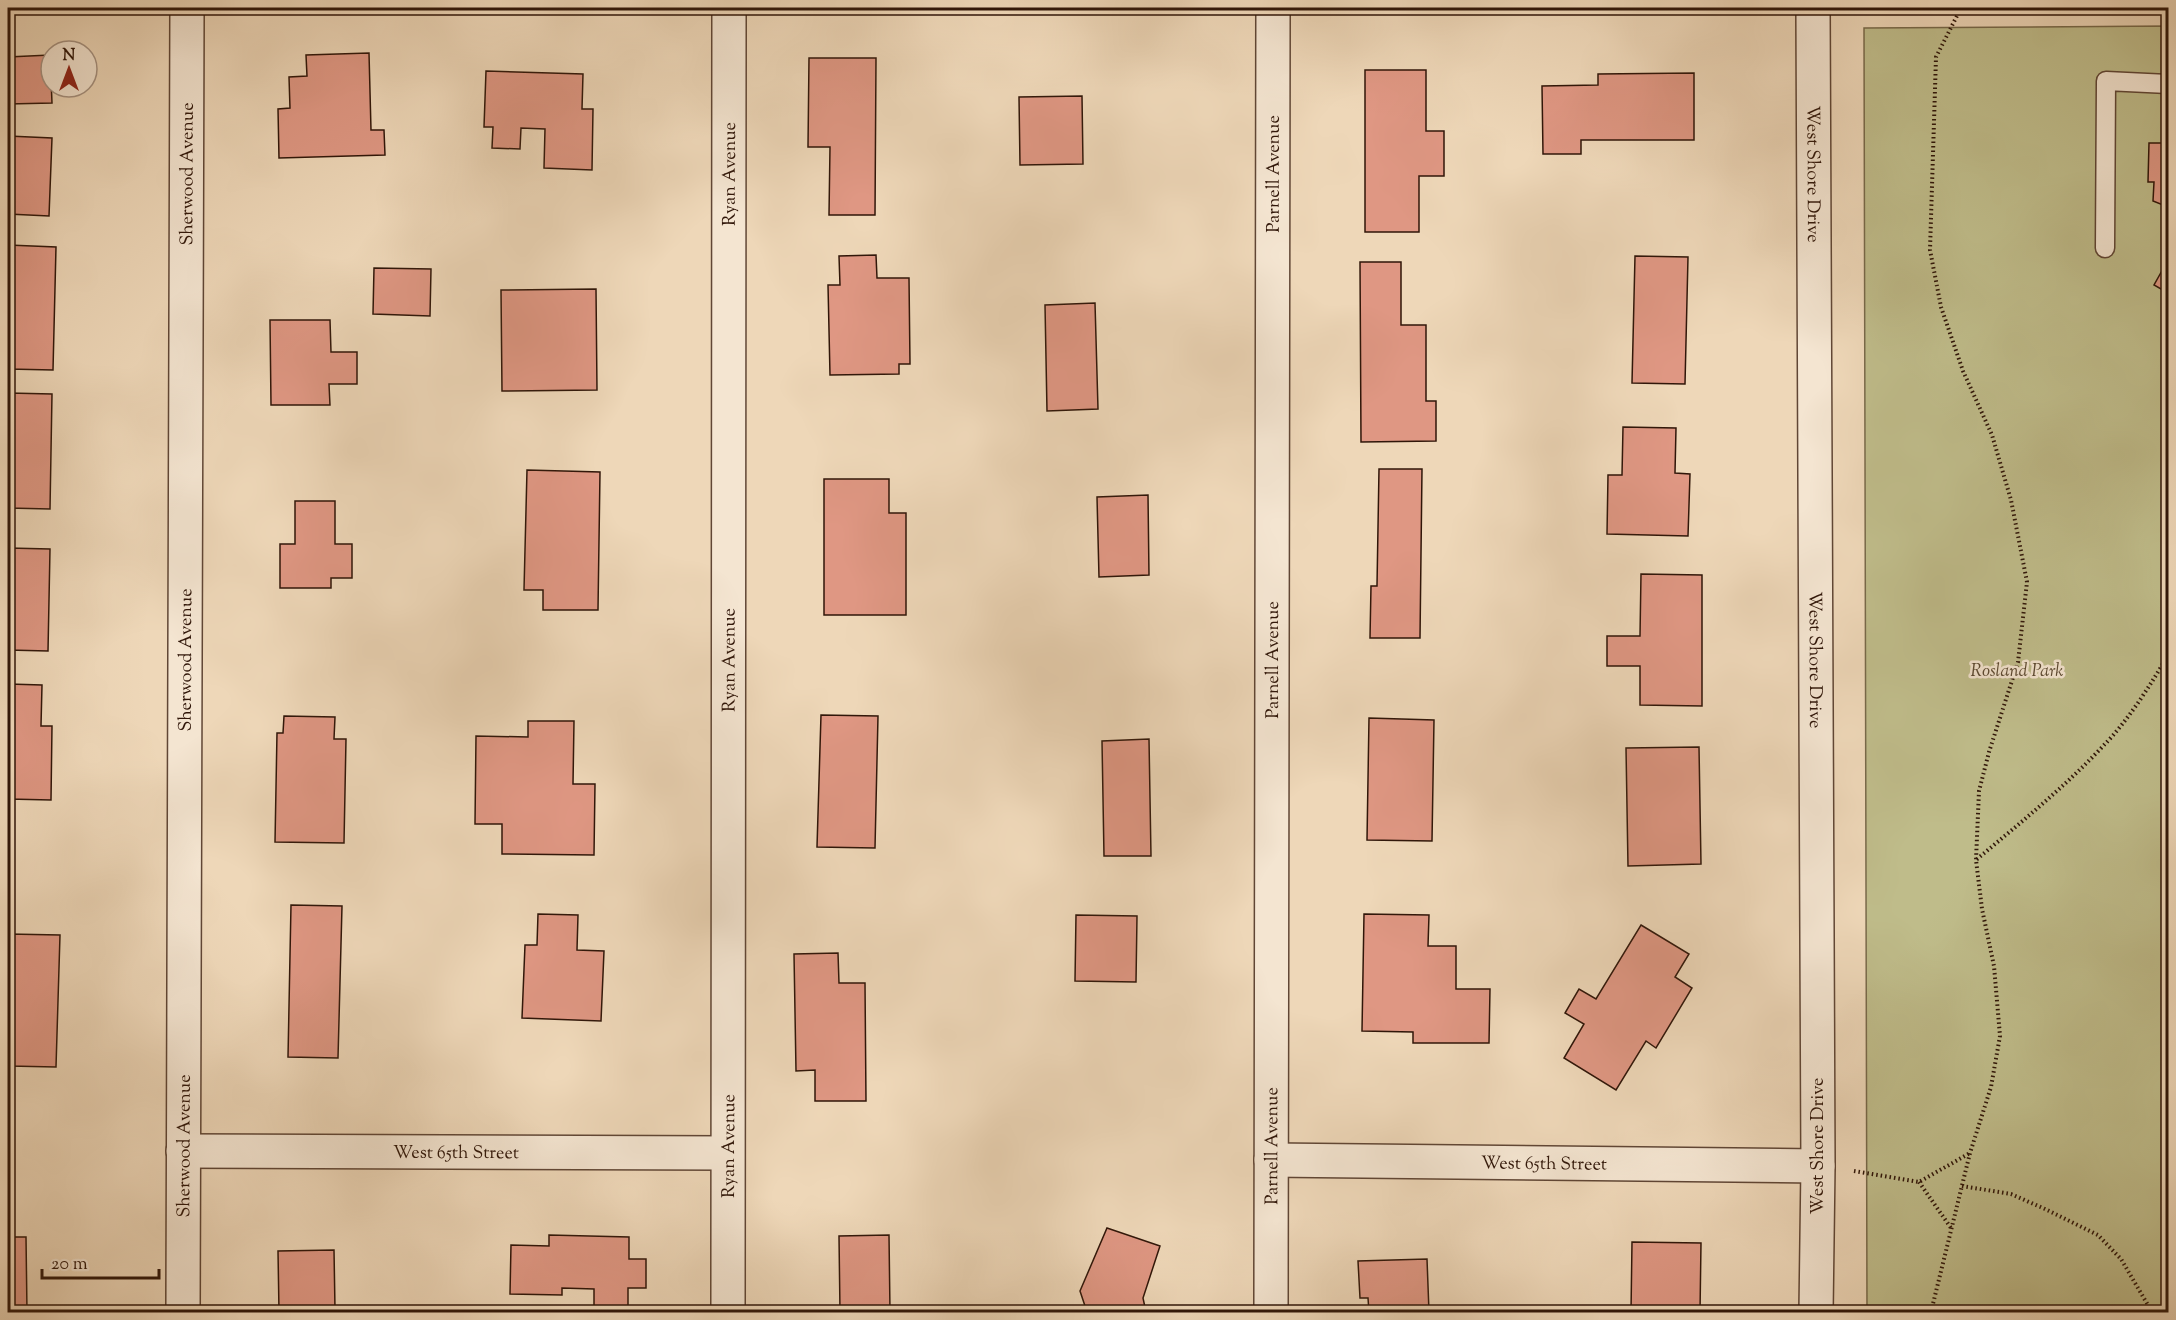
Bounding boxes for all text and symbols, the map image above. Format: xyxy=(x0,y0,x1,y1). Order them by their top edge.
north arrow xyxy=(39,39,99,99)
text: N xyxy=(63,45,76,68)
street label: Sherwood Avenue xyxy=(175,102,202,246)
street label: West Shore Drive xyxy=(1798,105,1825,243)
street label: Parnell Avenue xyxy=(1262,115,1288,233)
street label: Ryan Avenue xyxy=(718,122,744,226)
street label: Sherwood Avenue xyxy=(174,588,200,732)
street label: West Shore Drive xyxy=(1801,591,1827,729)
street label: Parnell Avenue xyxy=(1261,601,1287,719)
street label: Ryan Avenue xyxy=(717,608,744,712)
park label: Rosland Park xyxy=(1971,659,2063,685)
street label: Sherwood Avenue xyxy=(172,1074,199,1218)
street label: West Shore Drive xyxy=(1806,1078,1832,1214)
street label: Parnell Avenue xyxy=(1260,1087,1286,1205)
street label: Ryan Avenue xyxy=(717,1094,743,1198)
street label: West 65th Street xyxy=(393,1141,519,1167)
street label: West 65th Street xyxy=(1481,1151,1607,1179)
scale bar xyxy=(42,1242,159,1280)
text: 20 m xyxy=(51,1252,88,1278)

